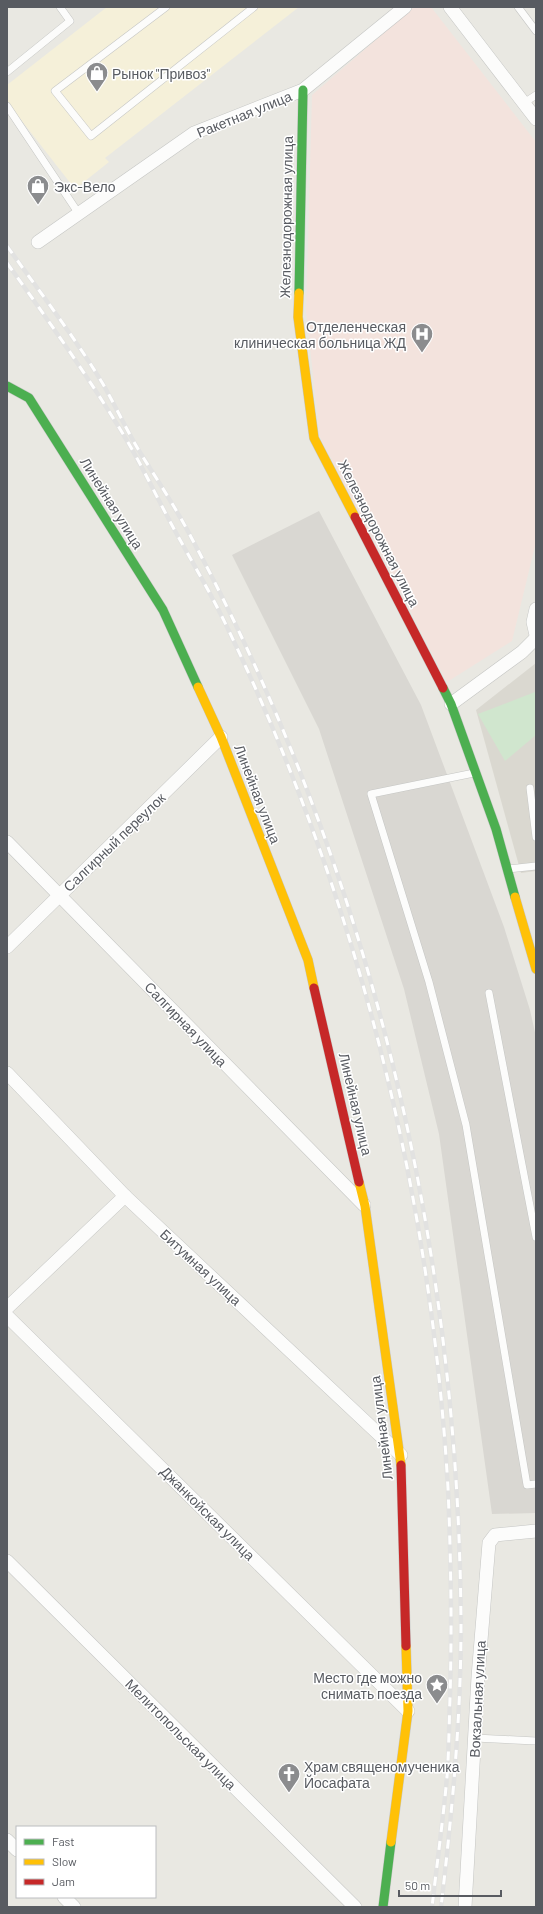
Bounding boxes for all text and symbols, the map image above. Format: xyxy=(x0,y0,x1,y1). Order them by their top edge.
shop icon: Рынок "Привоз" xyxy=(84,60,110,93)
place label: Рынок "Привоз" xyxy=(112,65,211,82)
street label: Ракетная улица xyxy=(194,87,294,141)
street label: Железнодорожная улица xyxy=(276,135,296,298)
shop icon: Экс-Вело xyxy=(25,173,51,206)
place label: Экс-Вело xyxy=(54,178,116,195)
place label: Отделенческая клиническая больница ЖД xyxy=(234,318,407,351)
hospital icon: Отделенческая клиническая больница ЖД xyxy=(409,321,435,354)
street label: Линейная улица xyxy=(77,454,147,552)
street label: Железнодорожная улица xyxy=(335,457,424,609)
street label: Линейная улица xyxy=(231,742,285,846)
street label: Салгирный переулок xyxy=(60,788,169,895)
street label: Салгирная улица xyxy=(141,978,231,1070)
street label: Линейная улица xyxy=(336,1051,376,1157)
street label: Битумная улица xyxy=(157,1225,245,1309)
street label: Линейная улица xyxy=(366,1375,396,1481)
street label: Джанкойская улица xyxy=(157,1462,259,1564)
street label: Вокзальная улица xyxy=(465,1640,489,1758)
place label: Место где можно снимать поезда xyxy=(313,1669,422,1702)
place icon: Место где можно снимать поезда xyxy=(424,1672,450,1705)
street label: Мелитопольская улица xyxy=(122,1675,240,1793)
place label: Храм священомученика Йосафата xyxy=(304,1758,460,1791)
church icon: Храм священомученика Йосафата xyxy=(276,1761,302,1794)
legend xyxy=(16,1826,156,1898)
text: Fast xyxy=(52,1834,75,1848)
text: Slow xyxy=(52,1854,77,1868)
scale bar xyxy=(399,1872,501,1898)
text: Jam xyxy=(52,1874,75,1888)
text: 50 m xyxy=(405,1878,430,1892)

